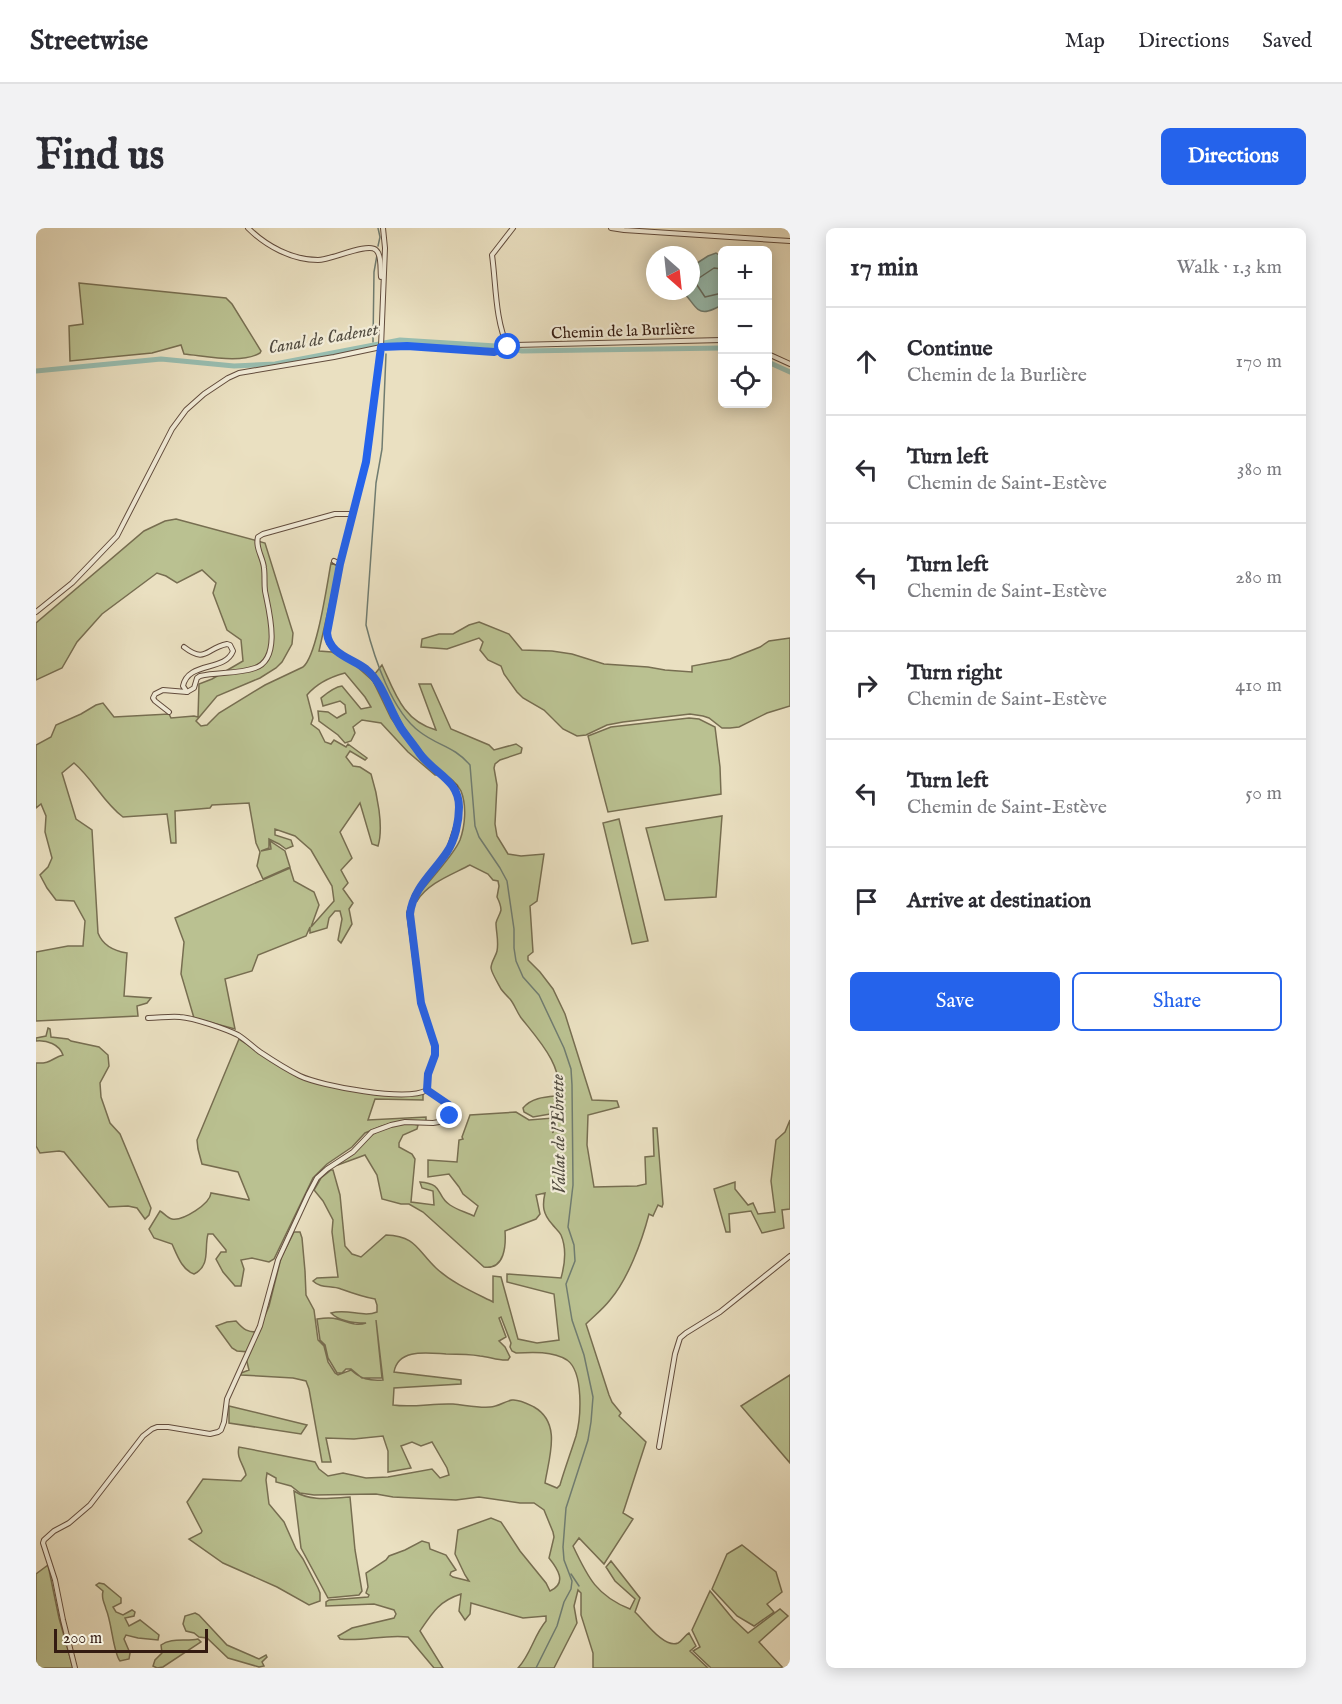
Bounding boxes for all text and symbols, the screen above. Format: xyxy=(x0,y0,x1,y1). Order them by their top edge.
text: Streetwise xyxy=(30,24,148,59)
text: Map xyxy=(1065,28,1105,55)
text: Directions xyxy=(1138,28,1229,55)
text: Saved xyxy=(1262,28,1312,55)
button: Directions xyxy=(1161,128,1306,185)
text: Find us xyxy=(36,130,164,183)
north arrow xyxy=(646,246,700,300)
map controls xyxy=(718,246,772,408)
button: + xyxy=(718,246,772,300)
text: 17 min xyxy=(850,251,918,284)
text: Walk · 1.3 km xyxy=(1176,255,1282,280)
button: − xyxy=(718,300,772,354)
water label: Canal de Cadenet xyxy=(266,318,381,360)
street label: Chemin de la Burlière xyxy=(551,319,695,345)
route start xyxy=(494,333,520,359)
text: Continue xyxy=(907,335,993,363)
icon: ahead xyxy=(850,345,883,378)
text: 170 m xyxy=(1236,349,1282,374)
button: locate xyxy=(718,354,772,408)
text: Chemin de la Burlière xyxy=(907,363,1087,388)
text: Turn left xyxy=(907,443,989,471)
icon: left xyxy=(850,453,883,486)
text: 380 m xyxy=(1237,457,1282,482)
text: Chemin de Saint-Estève xyxy=(907,471,1107,496)
text: Turn left xyxy=(907,551,989,579)
icon: left xyxy=(850,561,883,594)
text: 280 m xyxy=(1235,565,1282,590)
text: Chemin de Saint-Estève xyxy=(907,579,1107,604)
text: Turn right xyxy=(907,659,1002,687)
icon: right xyxy=(850,669,883,702)
text: 410 m xyxy=(1235,673,1282,698)
text: Chemin de Saint-Estève xyxy=(907,687,1107,712)
text: Turn left xyxy=(907,767,989,795)
icon: left xyxy=(850,777,883,810)
text: 50 m xyxy=(1245,781,1282,806)
text: Chemin de Saint-Estève xyxy=(907,795,1107,820)
icon: arrive xyxy=(850,885,883,918)
text: Arrive at destination xyxy=(907,887,1091,915)
button: Save xyxy=(850,972,1060,1031)
button: Share xyxy=(1072,972,1282,1031)
water label: Vallat de l'Ebrette xyxy=(547,1074,572,1194)
route end xyxy=(436,1102,462,1128)
scale bar xyxy=(54,1626,208,1654)
text: 200 m xyxy=(63,1629,102,1649)

